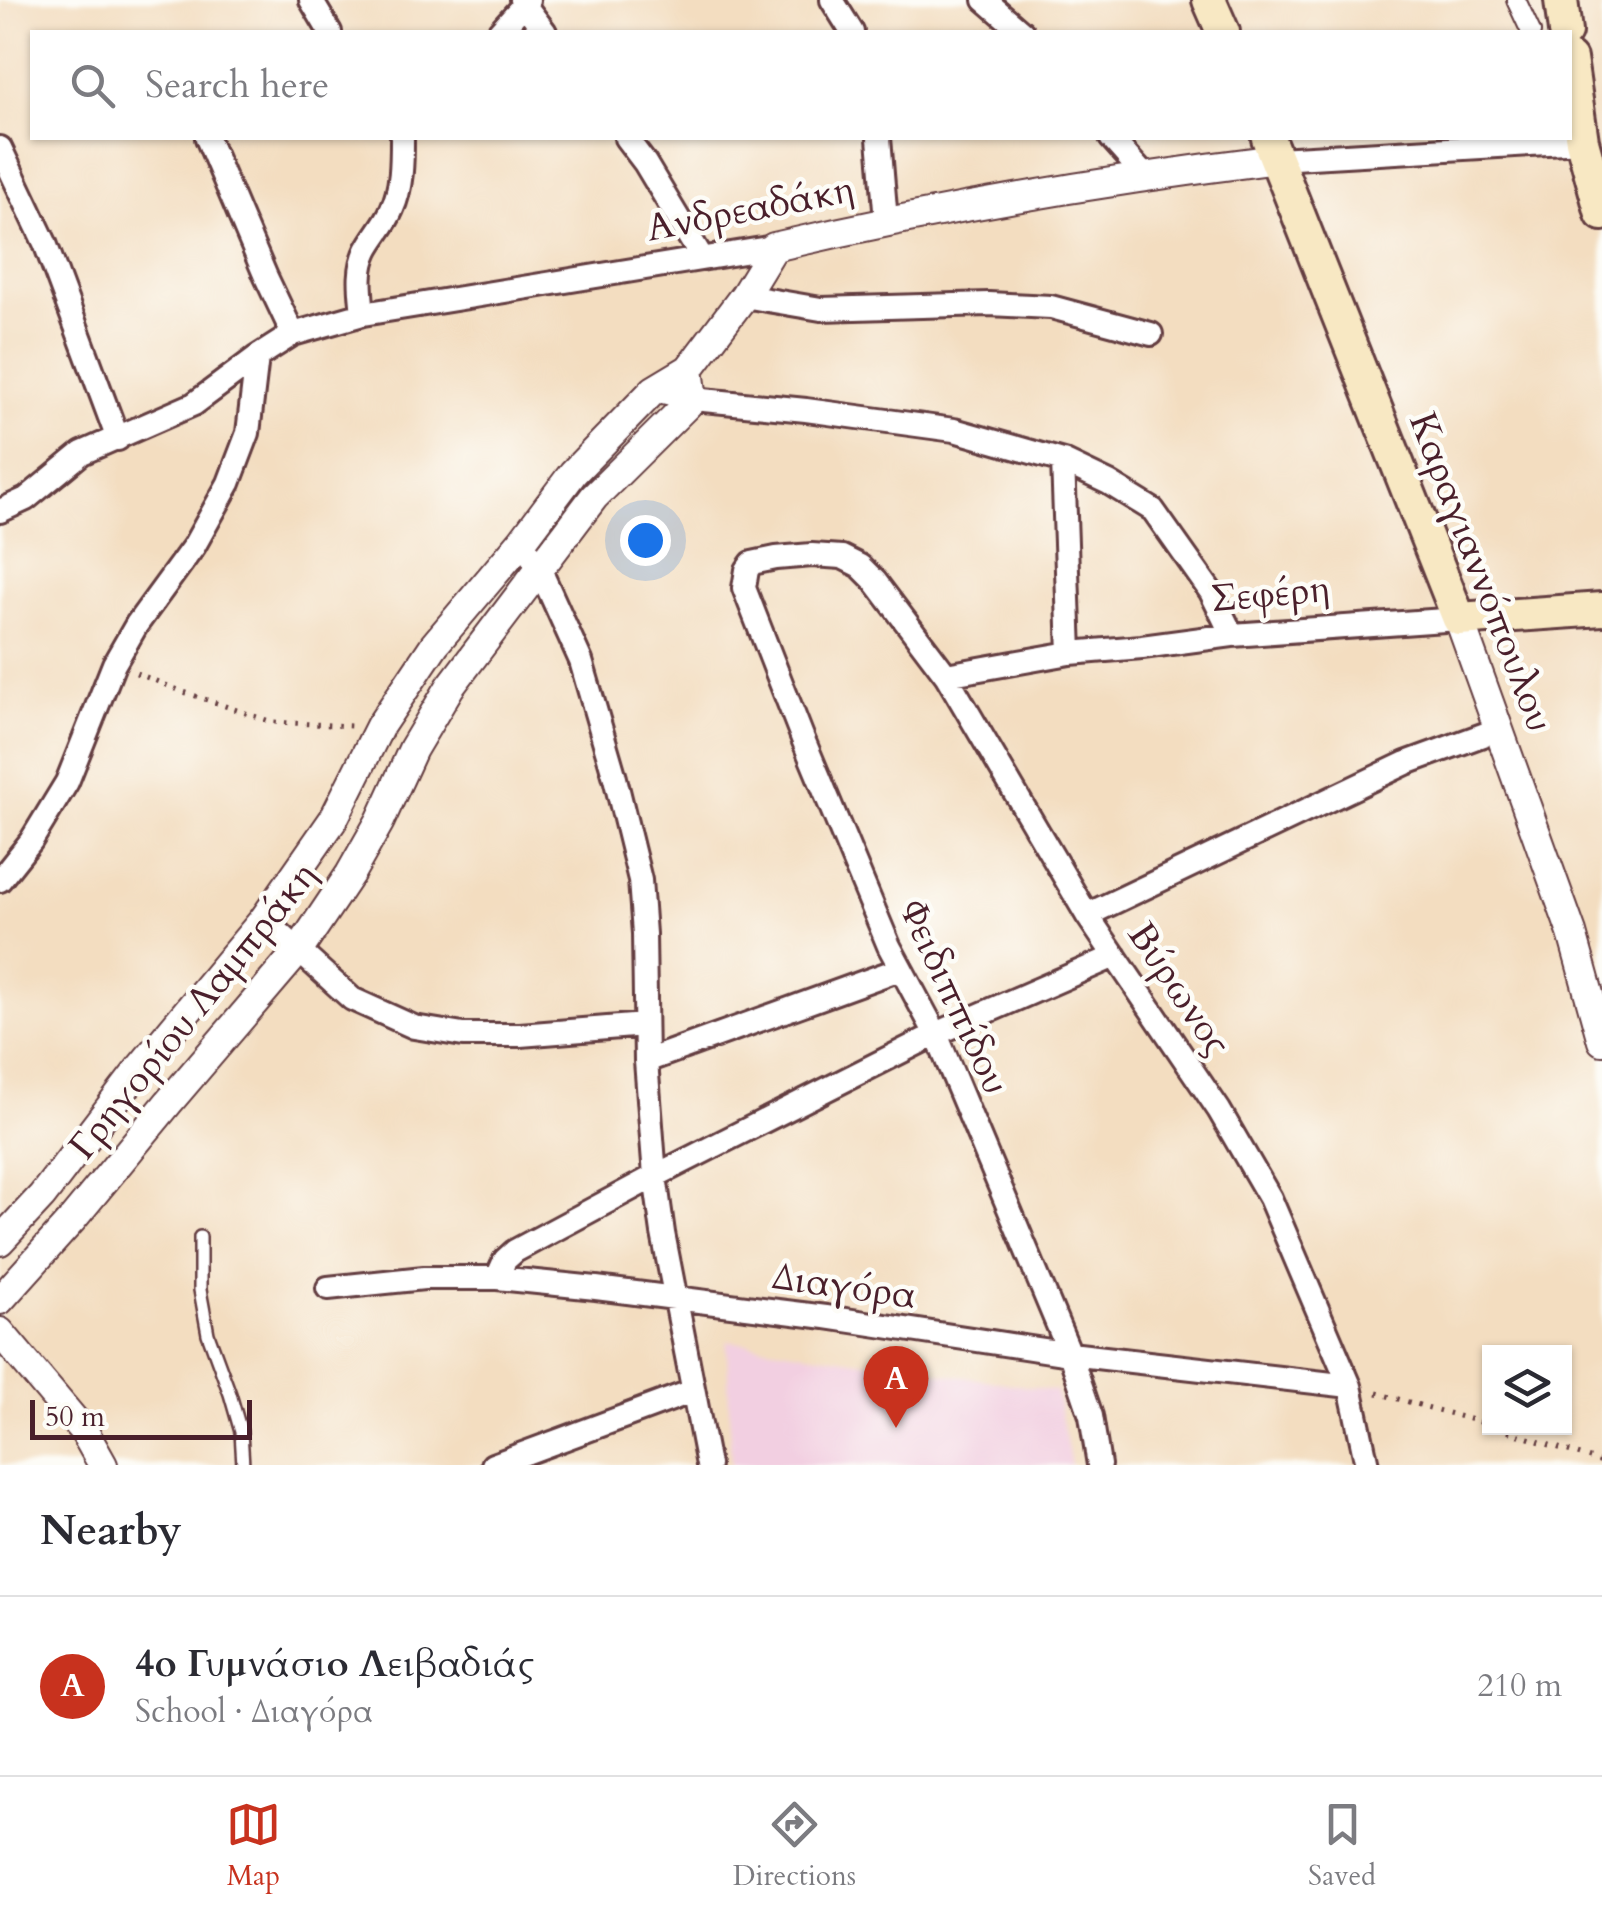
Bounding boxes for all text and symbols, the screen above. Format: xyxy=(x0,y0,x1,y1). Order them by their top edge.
search box xyxy=(30,30,1572,140)
icon: search xyxy=(65,58,120,113)
text: Search here xyxy=(145,59,329,111)
street label: Ανδρεαδάκη xyxy=(642,163,858,255)
street label: Καραγιαννόπουλου xyxy=(1396,405,1566,739)
your location xyxy=(620,515,671,566)
street label: Σεφέρη xyxy=(1208,563,1332,625)
street label: Γρηγορίου Λαμπράκη xyxy=(57,852,329,1170)
street label: Φειδιππίδου xyxy=(886,891,1022,1103)
street label: Βύρωνος xyxy=(1115,912,1243,1066)
street label: Διαγόρα xyxy=(769,1250,919,1322)
map controls xyxy=(1482,1345,1572,1435)
button: layers xyxy=(1482,1345,1572,1435)
pin: A xyxy=(864,1346,928,1428)
scale bar xyxy=(30,1395,252,1440)
text: 50 m xyxy=(45,1398,105,1436)
text: Nearby xyxy=(40,1502,182,1559)
text: 4o Γυμνάσιο Λειβαδιάς xyxy=(135,1638,534,1690)
text: A xyxy=(60,1664,85,1708)
text: 210 m xyxy=(1477,1664,1562,1708)
text: School · Διαγόρα xyxy=(135,1690,373,1734)
tab: Map xyxy=(226,1797,281,1895)
tab: Directions xyxy=(733,1797,856,1895)
tab: Saved xyxy=(1308,1797,1376,1895)

